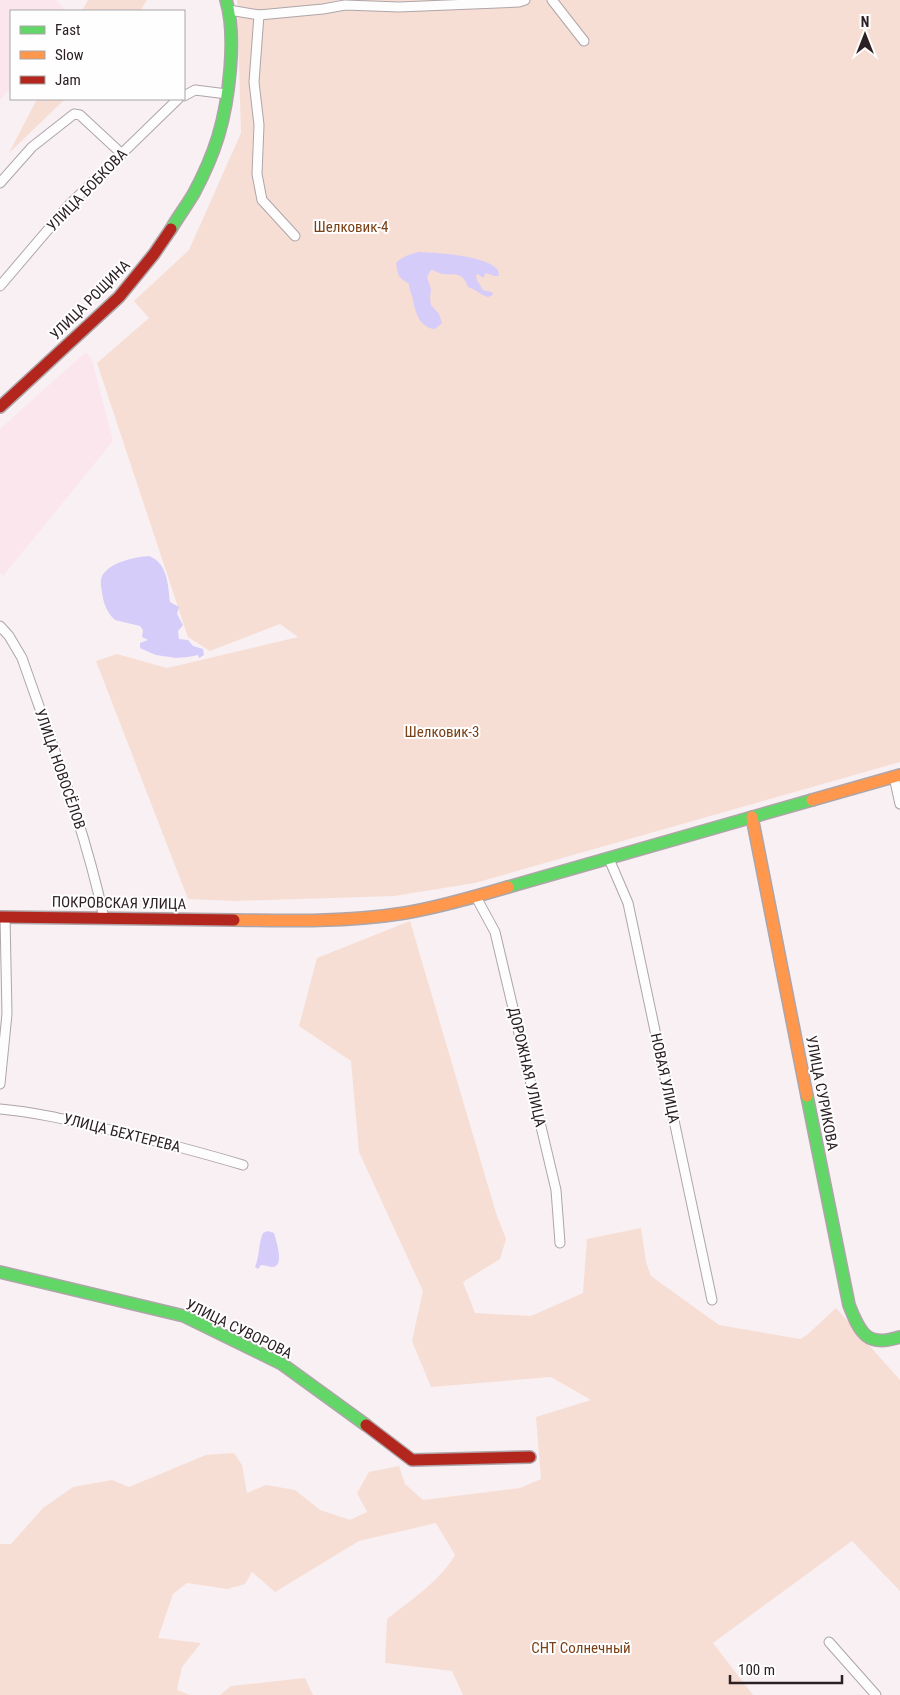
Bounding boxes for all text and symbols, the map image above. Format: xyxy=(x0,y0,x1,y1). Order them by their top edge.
legend xyxy=(10,10,185,100)
north arrow xyxy=(840,10,890,60)
text: N xyxy=(861,14,869,30)
text: Fast xyxy=(55,21,80,39)
text: Slow xyxy=(55,46,84,64)
text: Jam xyxy=(55,71,81,89)
street label: УЛИЦА БОБКОВА xyxy=(43,145,131,235)
park label: Шелковик-4 xyxy=(313,218,389,236)
street label: УЛИЦА РОЩИНА xyxy=(46,256,134,344)
street label: УЛИЦА НОВОСЁЛОВ xyxy=(31,706,89,832)
park label: Шелковик-3 xyxy=(404,723,480,741)
street label: ПОКРОВСКАЯ УЛИЦА xyxy=(52,893,187,913)
street label: ДОРОЖНАЯ УЛИЦА xyxy=(504,1005,550,1129)
street label: НОВАЯ УЛИЦА xyxy=(647,1031,683,1125)
street label: УЛИЦА СУРИКОВА xyxy=(802,1034,842,1152)
street label: УЛИЦА БЕХТЕРЕВА xyxy=(62,1110,183,1156)
street label: УЛИЦА СУВОРОВА xyxy=(183,1295,296,1363)
park label: СНТ Солнечный xyxy=(531,1639,631,1657)
scale bar xyxy=(730,1652,842,1684)
text: 100 m xyxy=(738,1661,775,1679)

